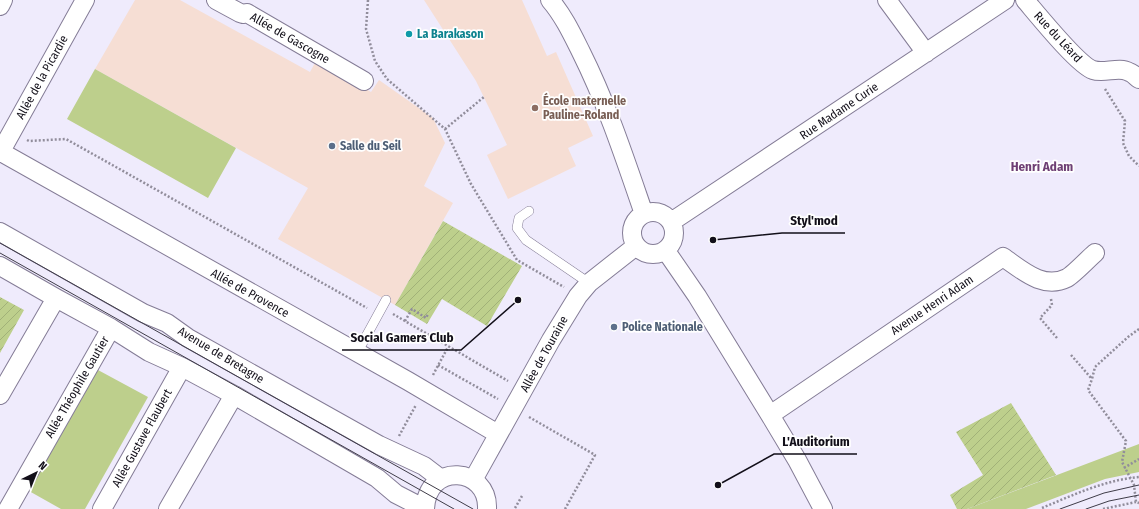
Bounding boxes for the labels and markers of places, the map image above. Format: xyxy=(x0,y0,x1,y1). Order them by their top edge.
place label: La Barakason xyxy=(417,27,483,41)
marker: La Barakason xyxy=(404,29,414,39)
place label: École maternelle Pauline-Roland xyxy=(543,92,626,122)
marker: École maternelle Pauline-Roland xyxy=(530,103,540,113)
place label: Salle du Seil xyxy=(340,139,402,153)
marker: Salle du Seil xyxy=(327,141,337,151)
callout: Styl'mod xyxy=(782,208,845,233)
place label: Police Nationale xyxy=(622,320,703,334)
marker: Police Nationale xyxy=(609,322,619,332)
callout: Social Gamers Club xyxy=(342,325,461,350)
callout: L'Auditorium xyxy=(774,429,857,454)

